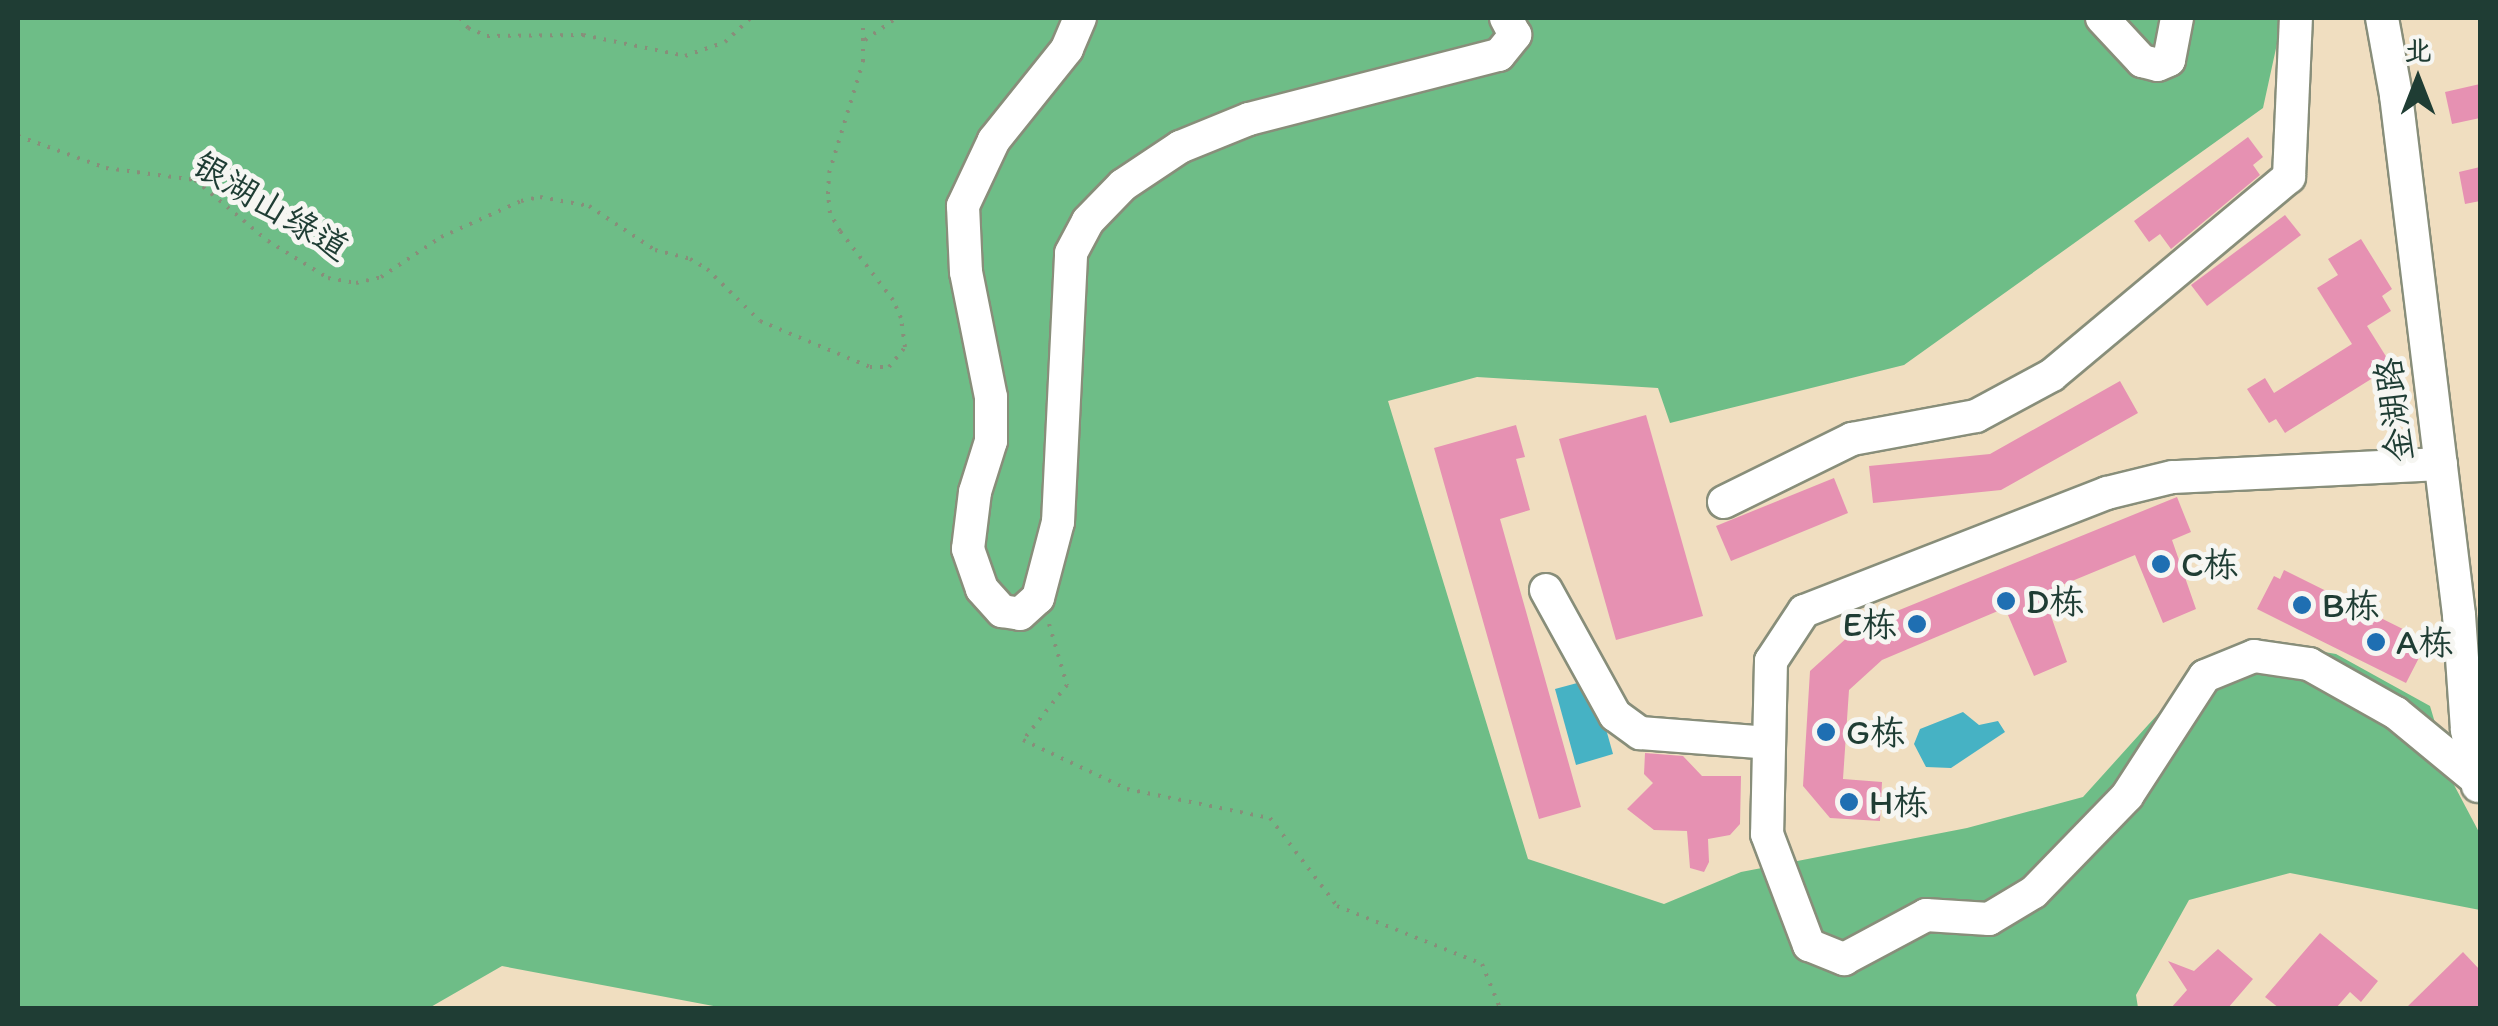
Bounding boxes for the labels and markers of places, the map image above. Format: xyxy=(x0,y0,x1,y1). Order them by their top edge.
place label: C栋 xyxy=(2181,543,2239,585)
marker: C栋 xyxy=(2150,553,2172,575)
place label: D栋 xyxy=(2026,580,2084,622)
place label: B栋 xyxy=(2322,584,2380,626)
marker: D栋 xyxy=(1995,590,2017,612)
marker: B栋 xyxy=(2291,594,2313,616)
place label: E栋 xyxy=(1843,603,1897,645)
marker: E栋 xyxy=(1906,613,1928,635)
place label: A栋 xyxy=(2396,621,2453,663)
marker: A栋 xyxy=(2365,631,2387,653)
place label: G栋 xyxy=(1846,711,1905,753)
marker: G栋 xyxy=(1815,721,1837,743)
place label: H栋 xyxy=(1869,781,1928,823)
marker: H栋 xyxy=(1838,791,1860,813)

